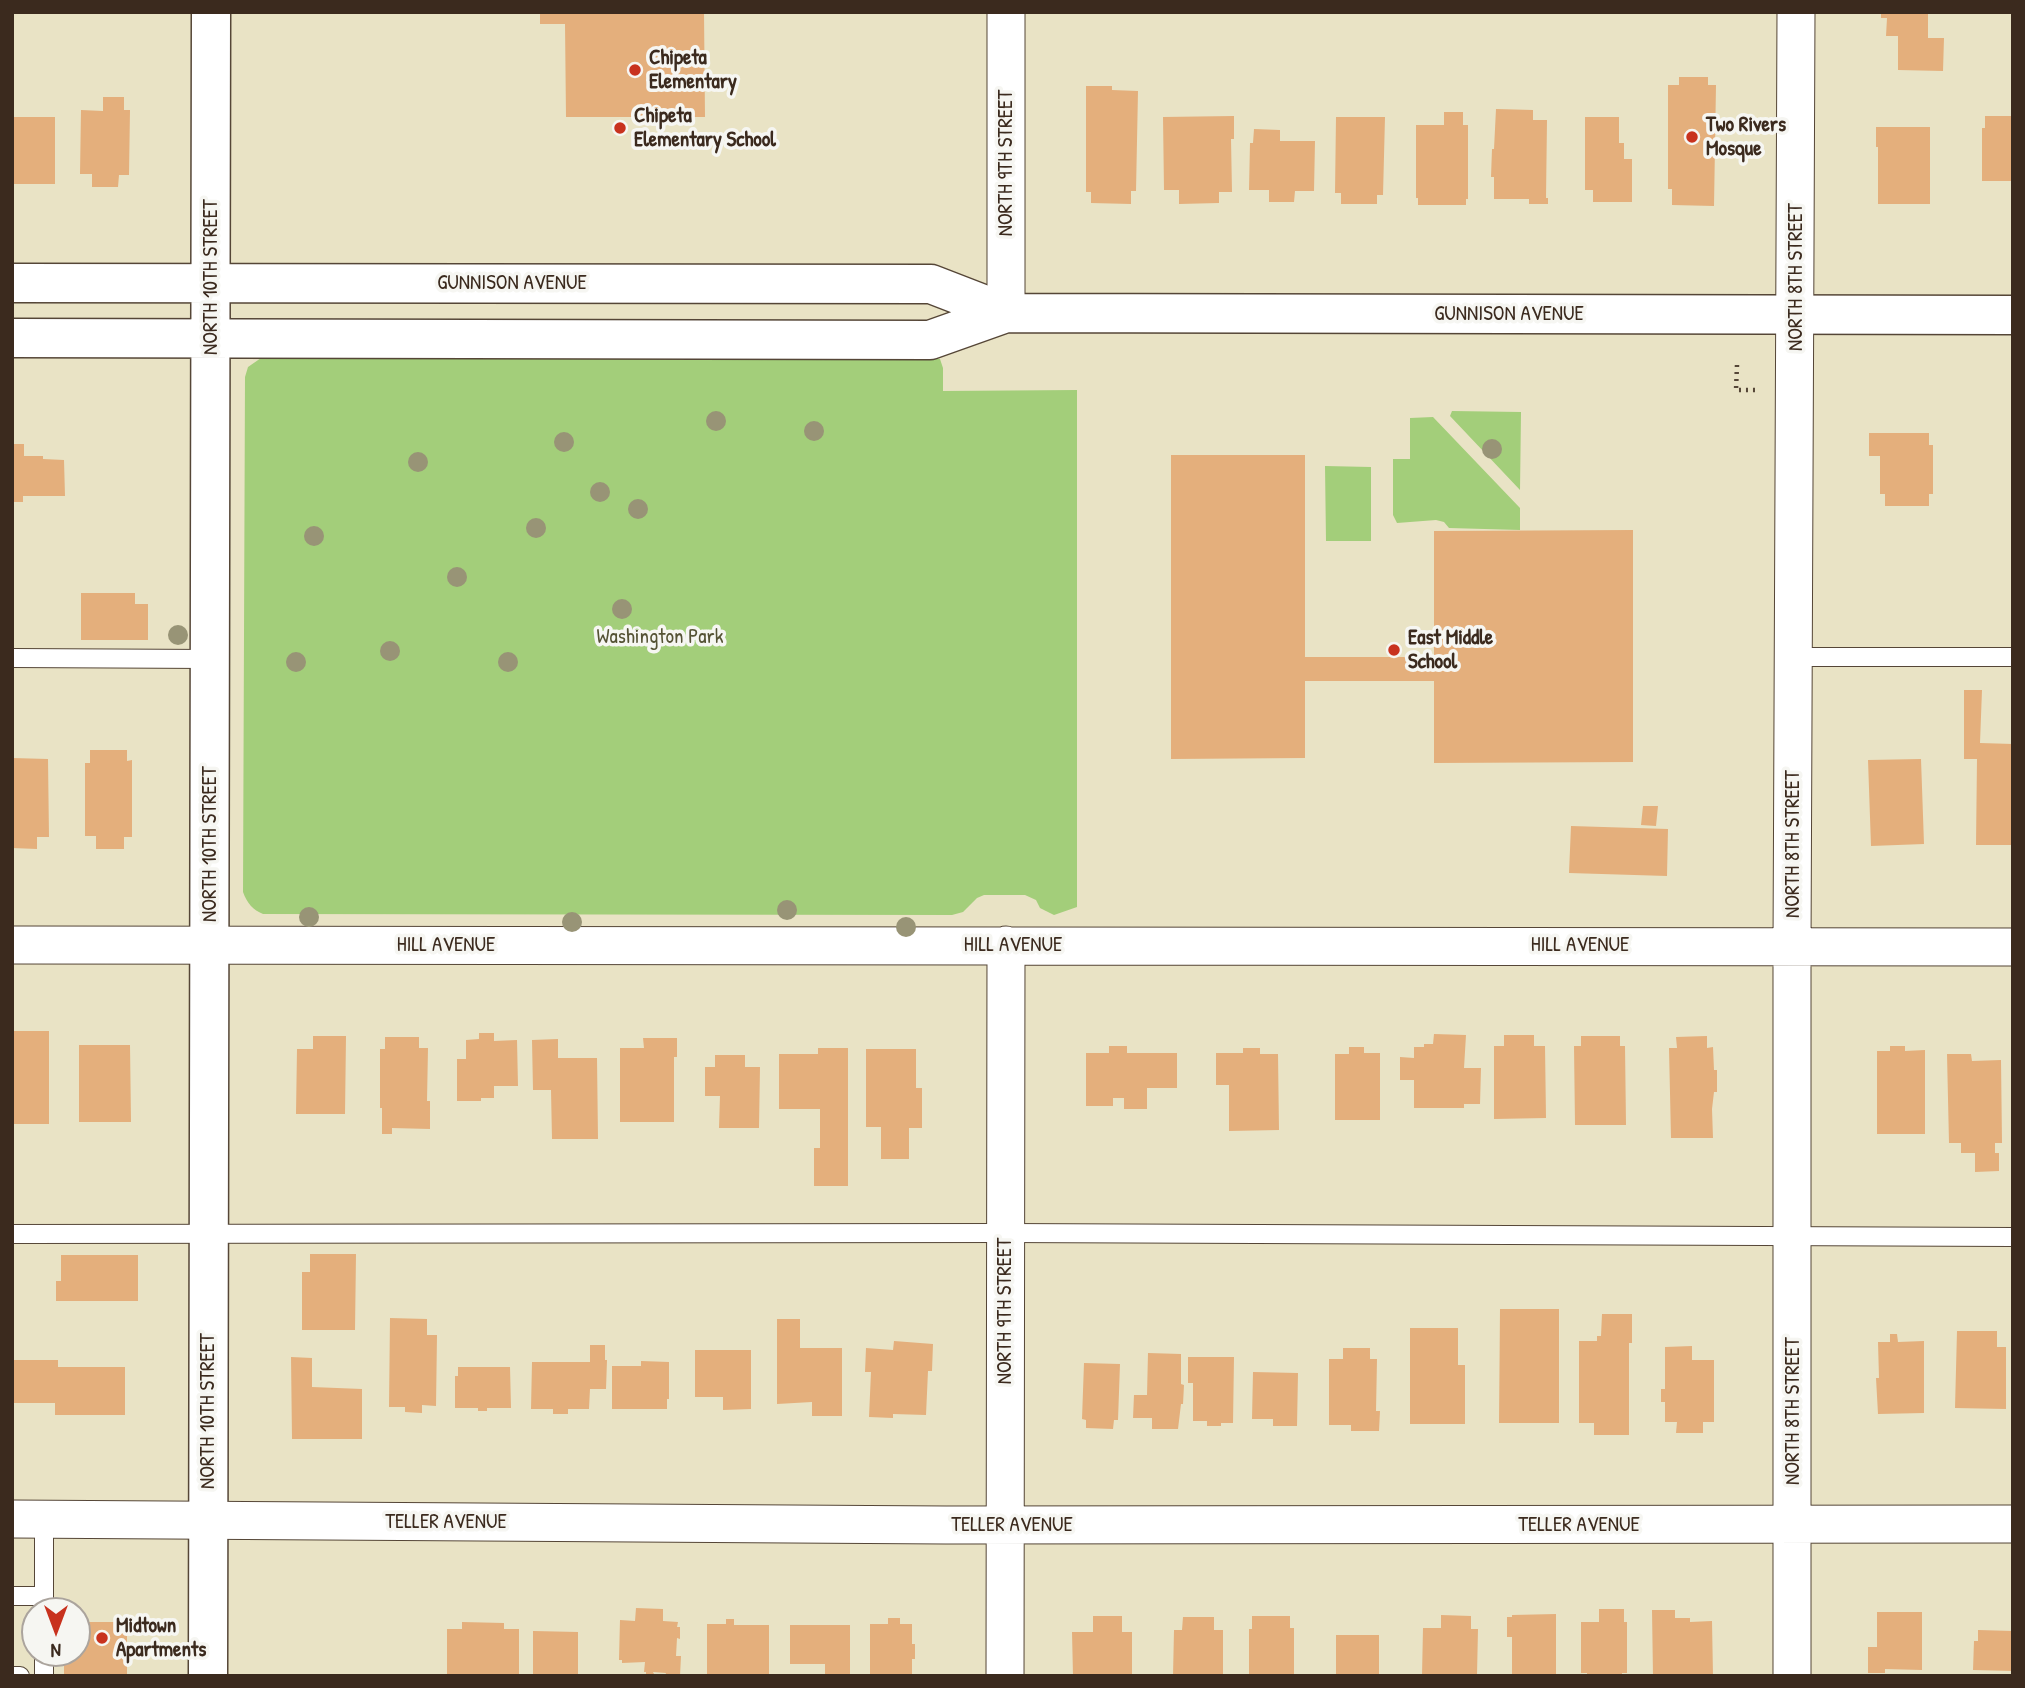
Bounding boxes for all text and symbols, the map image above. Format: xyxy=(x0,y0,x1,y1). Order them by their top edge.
place label: Chipeta Elementary xyxy=(649,45,737,95)
marker: Chipeta Elementary xyxy=(627,62,643,78)
street label: NORTH 9TH STREET xyxy=(993,90,1019,236)
place label: Chipeta Elementary School xyxy=(634,103,776,153)
place label: Two Rivers Mosque xyxy=(1706,112,1786,162)
marker: Chipeta Elementary School xyxy=(612,120,628,136)
marker: Two Rivers Mosque xyxy=(1684,129,1700,145)
street label: NORTH 10TH STREET xyxy=(198,199,224,355)
street label: NORTH 8TH STREET xyxy=(1783,203,1809,351)
street label: GUNNISON AVENUE xyxy=(437,270,587,296)
street label: GUNNISON AVENUE xyxy=(1434,301,1584,327)
park label: Washington Park xyxy=(597,624,723,650)
place label: East Middle School xyxy=(1408,625,1493,675)
marker: East Middle School xyxy=(1386,642,1402,658)
street label: NORTH 10TH STREET xyxy=(197,766,223,922)
street label: NORTH 8TH STREET xyxy=(1780,770,1806,918)
street label: HILL AVENUE xyxy=(397,932,495,958)
street label: HILL AVENUE xyxy=(964,932,1062,958)
street label: HILL AVENUE xyxy=(1531,932,1629,958)
street label: NORTH 9TH STREET xyxy=(992,1238,1018,1384)
street label: NORTH 10TH STREET xyxy=(195,1333,221,1489)
street label: NORTH 8TH STREET xyxy=(1780,1337,1806,1485)
street label: TELLER AVENUE xyxy=(385,1509,507,1535)
street label: TELLER AVENUE xyxy=(951,1512,1073,1538)
street label: TELLER AVENUE xyxy=(1518,1512,1640,1538)
north arrow xyxy=(21,1597,91,1667)
place label: Midtown Apartments xyxy=(116,1613,206,1663)
marker: Midtown Apartments xyxy=(94,1630,110,1646)
text: N xyxy=(51,1638,61,1664)

